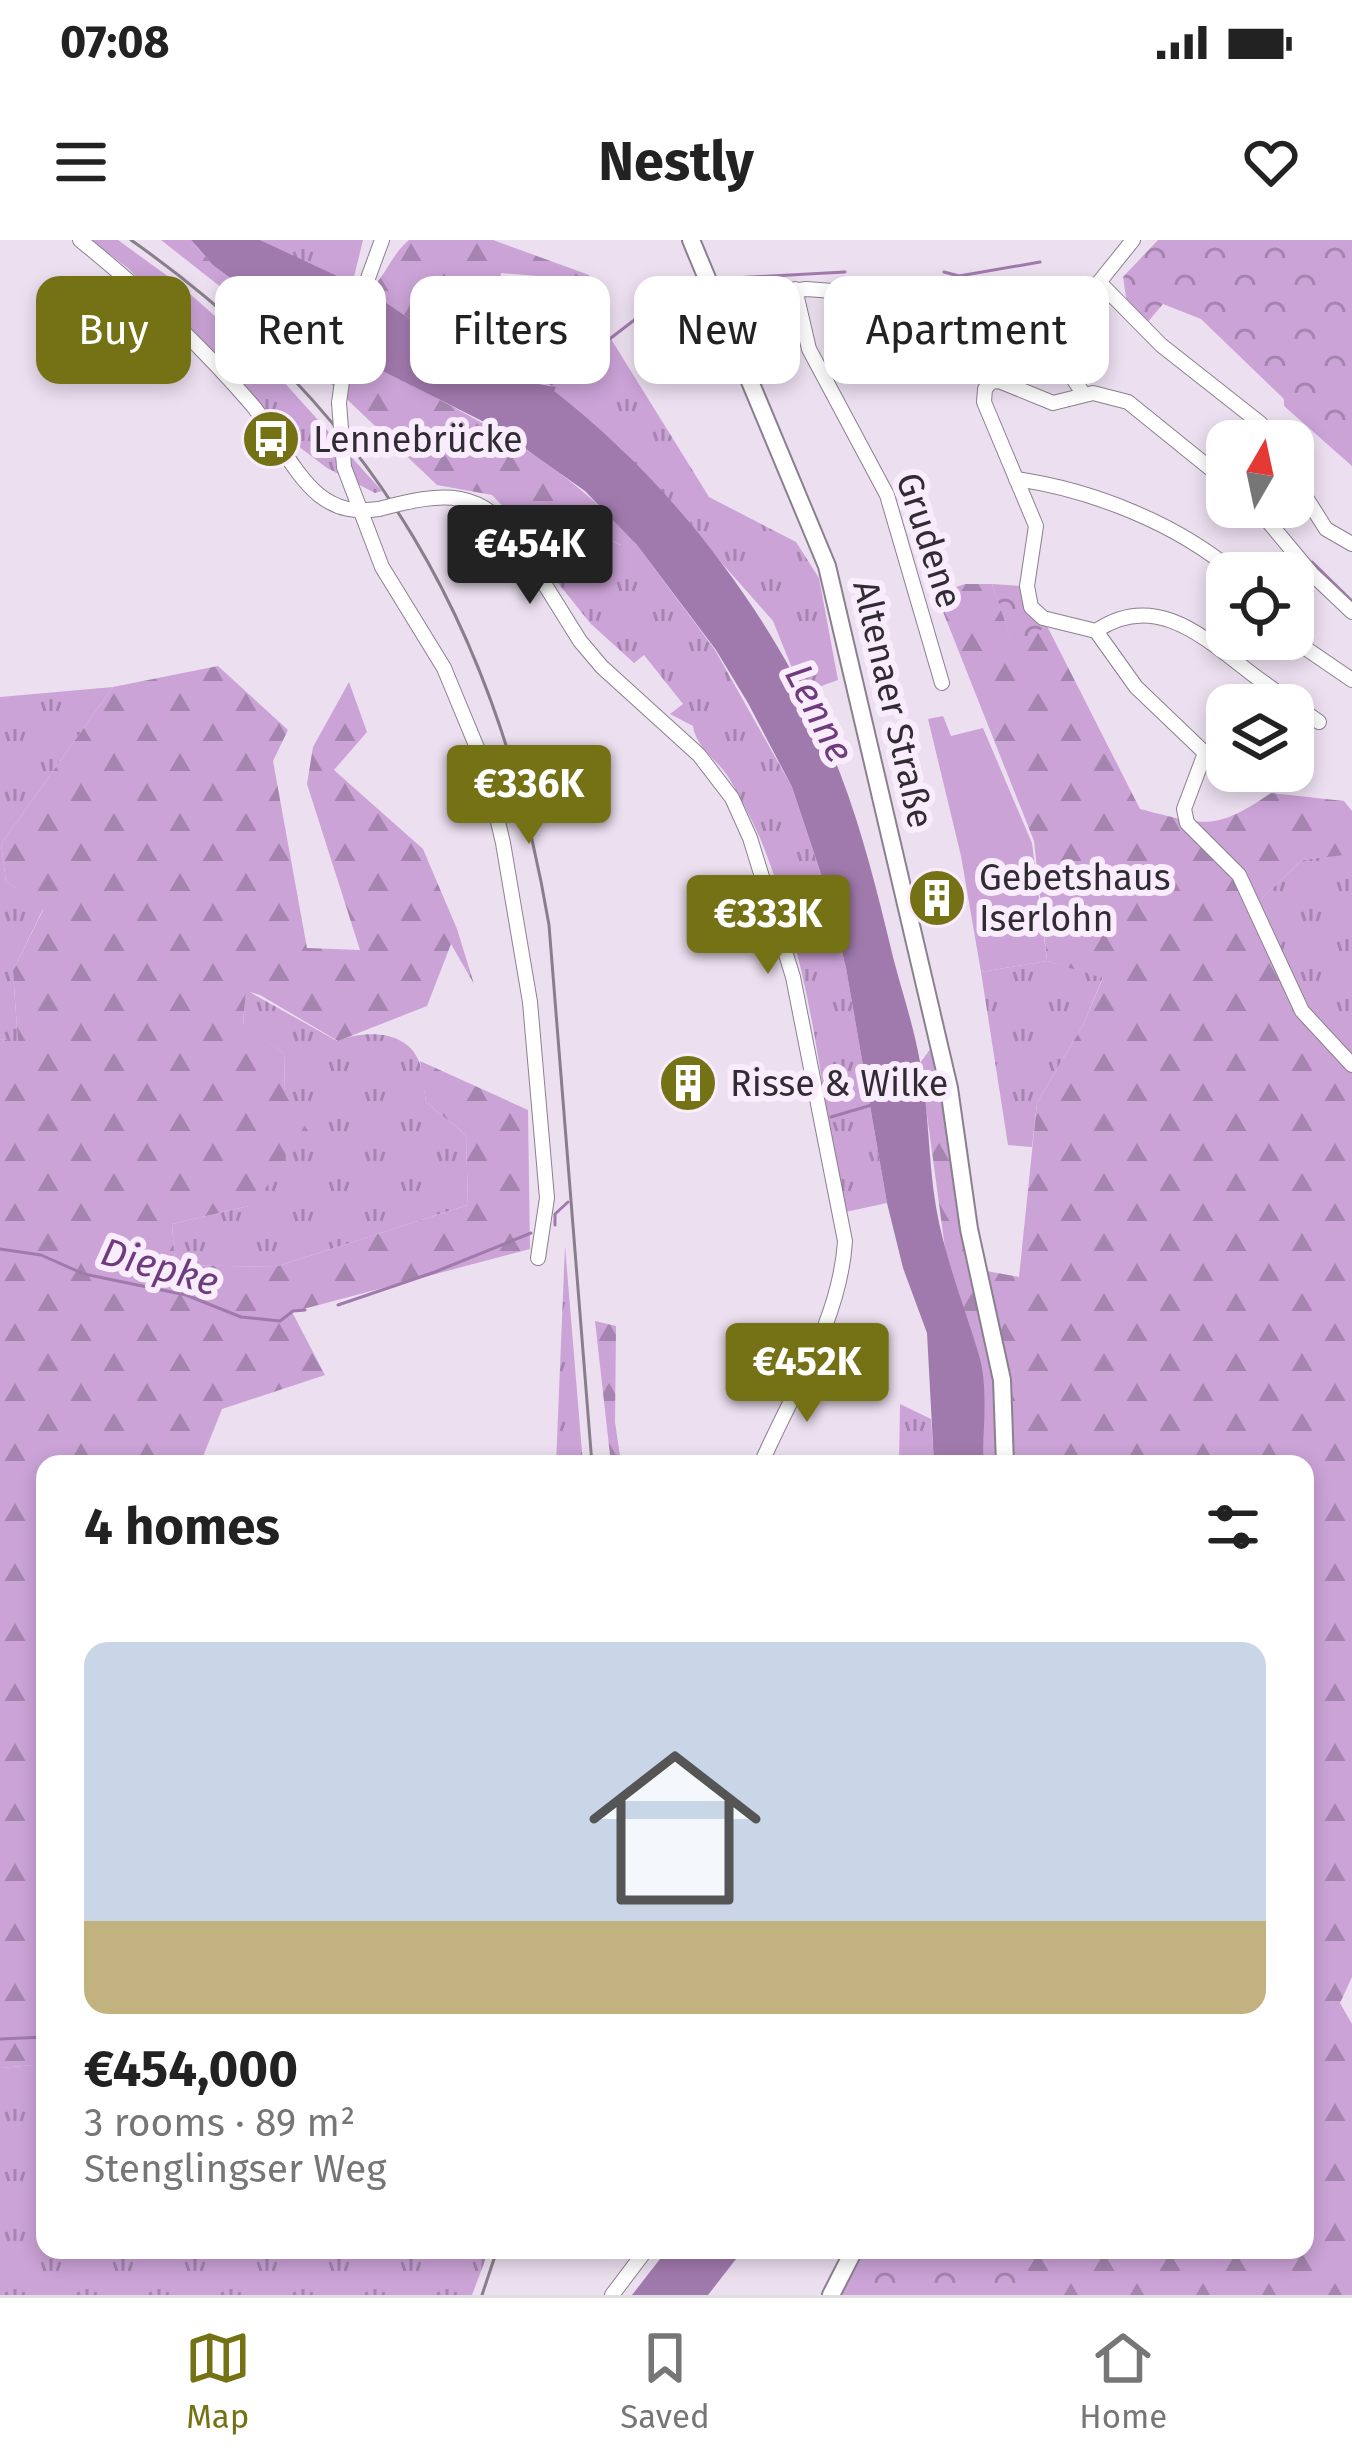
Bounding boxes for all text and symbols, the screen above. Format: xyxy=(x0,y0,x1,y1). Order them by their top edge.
text: 07:08 xyxy=(60,15,170,69)
icon: menu xyxy=(48,129,114,195)
icon: heart xyxy=(1238,129,1304,195)
text: Nestly xyxy=(598,130,754,194)
chip: Buy xyxy=(36,276,191,384)
chip: Rent xyxy=(215,276,386,384)
chip: Filters xyxy=(410,276,610,384)
chip: New xyxy=(634,276,800,384)
chip: Apartment xyxy=(824,276,1109,384)
bus stop icon: Lennebrücke xyxy=(240,408,302,470)
place label: Lennebrücke xyxy=(313,418,523,462)
north arrow xyxy=(1206,420,1314,528)
map controls xyxy=(1206,420,1314,792)
street label: Grudene xyxy=(887,467,972,613)
pin: €454K xyxy=(446,505,614,607)
text: €454K xyxy=(474,521,586,567)
button: locate xyxy=(1206,552,1314,660)
street label: Altenaer Straße xyxy=(843,576,943,832)
water label: Lenne xyxy=(775,657,863,770)
button: layers xyxy=(1206,684,1314,792)
pin: €336K xyxy=(445,745,613,847)
text: €336K xyxy=(474,761,584,807)
place label: Gebetshaus Iserlohn xyxy=(979,856,1171,941)
building icon: Gebetshaus Iserlohn xyxy=(906,867,968,929)
pin: €333K xyxy=(684,875,852,977)
text: €333K xyxy=(714,891,822,937)
building icon: Risse & Wilke xyxy=(657,1052,719,1114)
place label: Risse & Wilke xyxy=(730,1062,948,1106)
water label: Diepke xyxy=(96,1228,224,1306)
pin: €452K xyxy=(723,1323,891,1425)
text: €452K xyxy=(753,1339,861,1385)
icon: filters xyxy=(1200,1494,1266,1560)
text: 4 homes xyxy=(84,1496,280,1558)
icon: home xyxy=(567,1720,783,1936)
text: €454,000 xyxy=(84,2038,298,2100)
text: 3 rooms · 89 m² xyxy=(84,2100,355,2146)
text: Stenglingser Weg xyxy=(84,2146,387,2192)
tab: Map xyxy=(185,2325,251,2437)
tab: Saved xyxy=(620,2325,710,2437)
tab: Home xyxy=(1079,2325,1167,2437)

